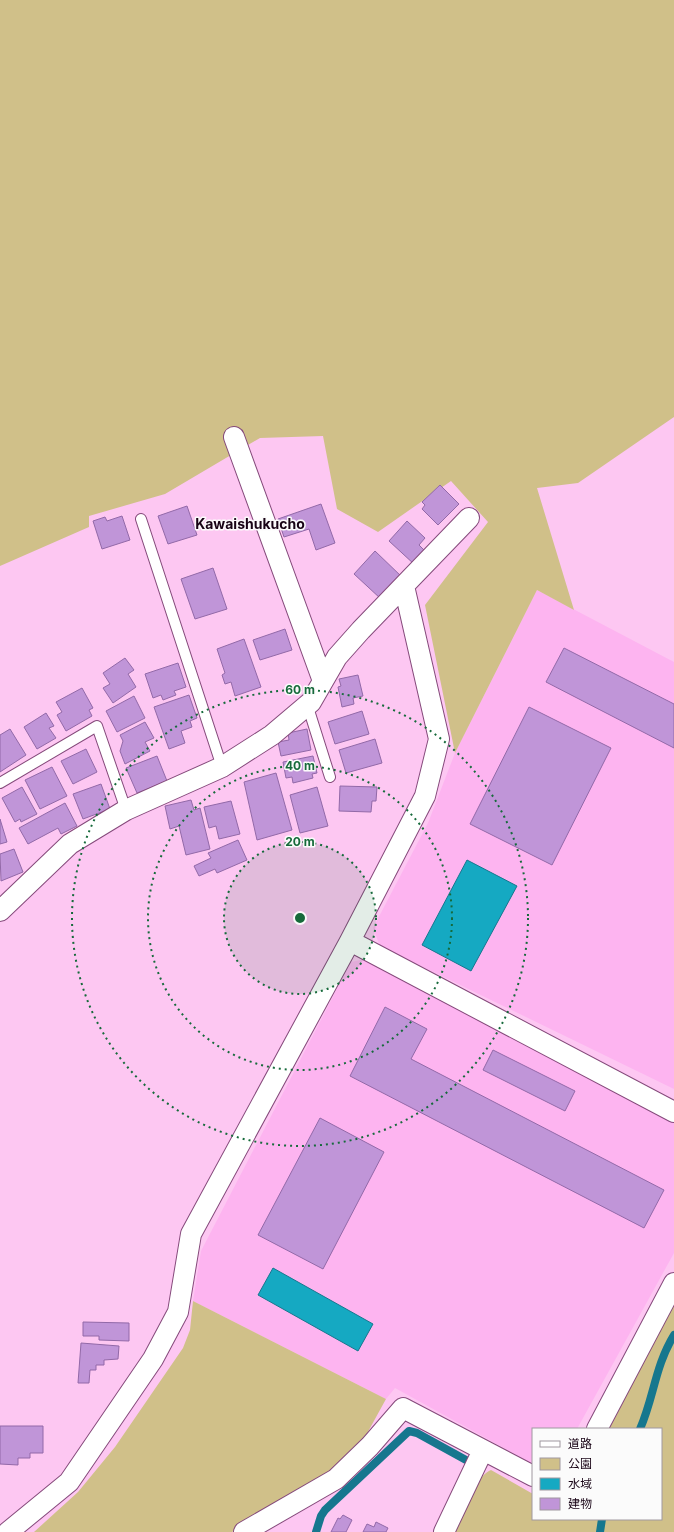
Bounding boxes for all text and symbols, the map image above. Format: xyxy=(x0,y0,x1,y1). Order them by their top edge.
district label: Kawaishukucho xyxy=(195,515,305,532)
text: 60 m xyxy=(285,682,315,697)
text: 40 m xyxy=(285,758,315,773)
text: 20 m xyxy=(285,834,315,849)
centre of rings xyxy=(293,911,307,925)
legend xyxy=(532,1428,662,1520)
text: 道路 xyxy=(568,1436,592,1451)
text: 公園 xyxy=(568,1456,592,1471)
text: 水域 xyxy=(568,1476,592,1491)
text: 建物 xyxy=(568,1496,592,1511)

